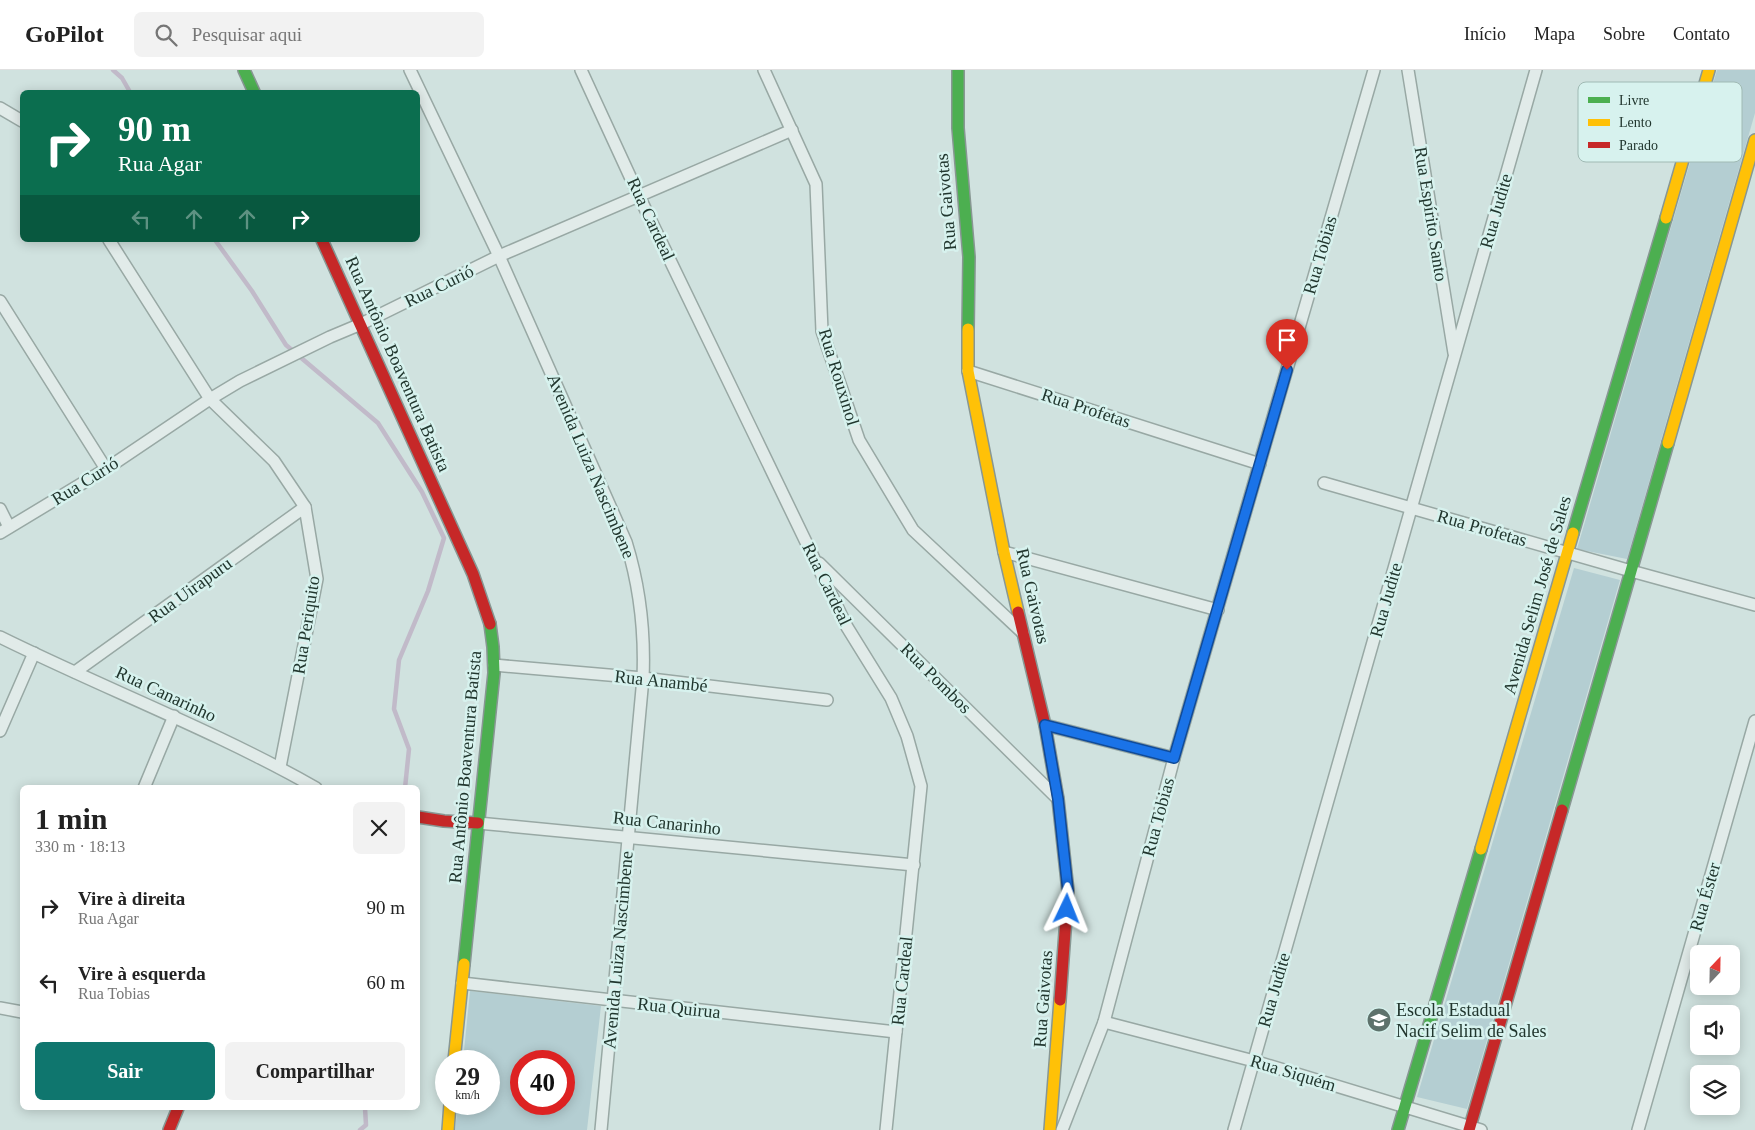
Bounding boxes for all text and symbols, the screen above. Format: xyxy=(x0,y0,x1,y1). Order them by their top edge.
search box xyxy=(134,12,484,57)
text: GoPilot xyxy=(25,21,104,47)
icon: search xyxy=(152,21,180,49)
text: Pesquisar aqui xyxy=(192,24,302,45)
text: Início xyxy=(1464,24,1506,44)
text: Mapa xyxy=(1534,24,1575,44)
text: Sobre xyxy=(1603,24,1645,44)
text: Contato xyxy=(1673,24,1730,44)
legend xyxy=(1578,82,1742,162)
text: Livre xyxy=(1619,93,1649,108)
icon: right xyxy=(35,110,100,175)
text: 90 m xyxy=(118,110,191,149)
text: Lento xyxy=(1619,115,1652,130)
text: Parado xyxy=(1619,138,1658,153)
street label: Rua Espírito Santo xyxy=(1410,145,1452,283)
text: Rua Agar xyxy=(118,151,202,176)
street label: Rua Gaivotas xyxy=(932,153,960,251)
street label: Rua Judite xyxy=(1476,171,1516,251)
street label: Rua Cardeal xyxy=(623,174,679,264)
icon: left xyxy=(127,205,155,233)
icon: ahead xyxy=(180,205,208,233)
icon: ahead xyxy=(233,205,261,233)
icon: right xyxy=(286,205,314,233)
street label: Rua Tobias xyxy=(1299,213,1341,297)
street label: Rua Antônio Boaventura Batista xyxy=(341,253,455,475)
street label: Rua Curió xyxy=(401,261,477,311)
pin xyxy=(1266,319,1308,370)
street label: Rua Rouxinol xyxy=(815,326,863,428)
icon: arrive xyxy=(1273,326,1301,354)
street label: Avenida Luiza Nascimbene xyxy=(543,371,639,561)
street label: Rua Profetas xyxy=(1039,384,1133,432)
street label: Rua Curió xyxy=(48,453,122,509)
street label: Avenida Selim José de Sales xyxy=(1499,493,1575,697)
street label: Rua Profetas xyxy=(1435,506,1529,550)
street label: Rua Cardeal xyxy=(798,539,856,629)
street label: Rua Gaivotas xyxy=(1012,546,1054,646)
street label: Rua Uirapuru xyxy=(144,553,236,627)
street label: Rua Judite xyxy=(1366,560,1406,640)
street label: Rua Periquito xyxy=(288,574,324,676)
street label: Rua Pombos xyxy=(897,639,975,717)
street label: Rua Antônio Boaventura Batista xyxy=(445,650,485,884)
street label: Rua Canarinho xyxy=(113,662,219,726)
street label: Rua Anambé xyxy=(613,666,709,696)
street label: Rua Tobias xyxy=(1138,775,1178,859)
text: 1 min xyxy=(35,802,108,835)
button: close xyxy=(353,802,405,854)
street label: Rua Canarinho xyxy=(612,807,722,839)
text: 330 m · 18:13 xyxy=(35,838,125,855)
street label: Avenida Luiza Nascimbene xyxy=(599,850,637,1050)
street label: Rua Éster xyxy=(1685,860,1724,934)
position arrow xyxy=(1040,882,1092,934)
text: Vire à direita xyxy=(78,888,185,909)
icon: right xyxy=(35,894,63,922)
text: 90 m xyxy=(366,897,405,918)
text: Rua Agar xyxy=(78,910,139,927)
street label: Rua Cardeal xyxy=(887,935,917,1027)
north arrow xyxy=(1690,945,1740,995)
map controls xyxy=(1690,945,1740,1115)
street label: Rua Gaivotas xyxy=(1030,950,1056,1048)
street label: Rua Judite xyxy=(1254,950,1294,1030)
text: Vire à esquerda xyxy=(78,963,206,984)
icon: left xyxy=(35,969,63,997)
text: 60 m xyxy=(366,972,405,993)
text: Rua Tobias xyxy=(78,985,150,1002)
street label: Rua Quirua xyxy=(636,994,722,1022)
place label: Escola Estadual Nacif Selim de Sales xyxy=(1396,1000,1546,1041)
button: sound xyxy=(1690,1005,1740,1055)
school or university icon: Escola Estadual Nacif Selim de Sales xyxy=(1366,1007,1392,1033)
button: Sair xyxy=(35,1042,215,1100)
button: Compartilhar xyxy=(225,1042,405,1100)
speed limit sign: 40 xyxy=(510,1050,575,1115)
street label: Rua Siquém xyxy=(1248,1050,1338,1096)
text: 29 xyxy=(455,1063,480,1090)
button: layers xyxy=(1690,1065,1740,1115)
text: km/h xyxy=(455,1088,480,1102)

